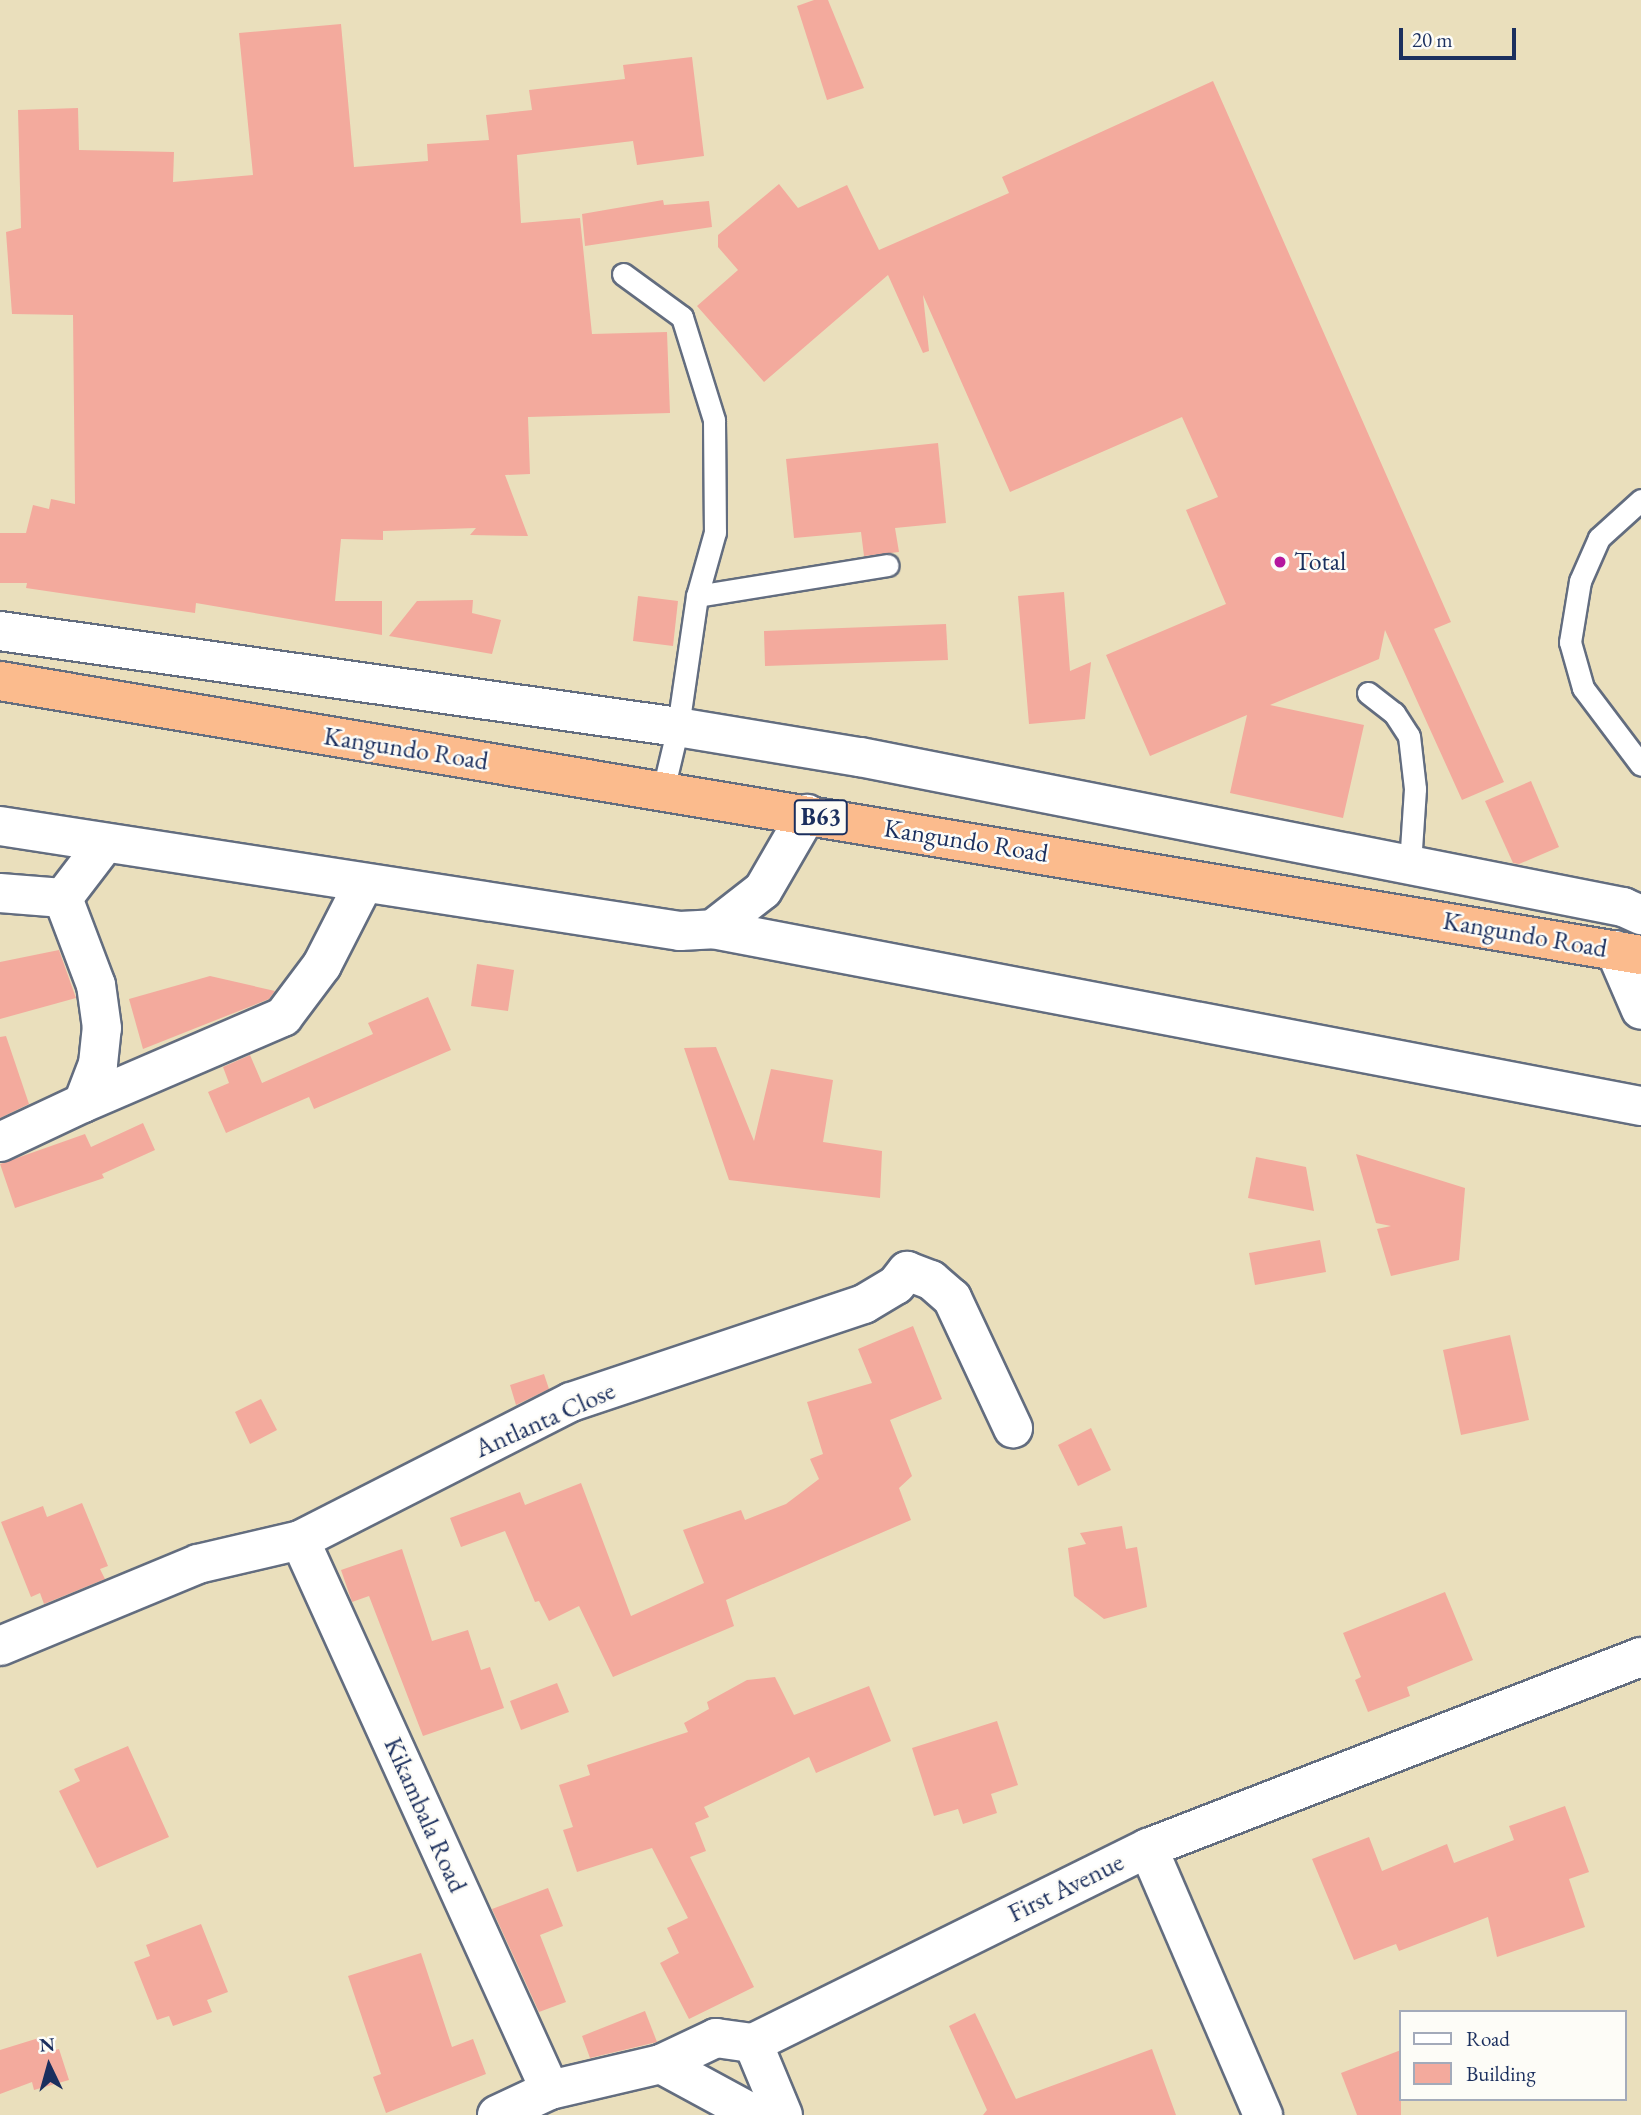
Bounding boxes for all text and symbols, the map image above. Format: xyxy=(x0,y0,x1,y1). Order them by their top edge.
scale bar xyxy=(1403,14,1520,58)
text: 20 m xyxy=(1412,26,1453,53)
place label: Total xyxy=(1294,546,1346,578)
marker: Total xyxy=(1272,554,1288,570)
street label: Kangundo Road xyxy=(321,721,491,777)
road number: B63 xyxy=(793,796,849,838)
street label: Kangundo Road xyxy=(881,813,1051,869)
street label: Kangundo Road xyxy=(1440,905,1610,965)
street label: Antlanta Close xyxy=(470,1375,620,1465)
street label: Kikambala Road xyxy=(377,1733,473,1897)
street label: First Avenue xyxy=(1003,1847,1129,1929)
legend xyxy=(1400,2010,1627,2101)
text: Road xyxy=(1466,2025,1510,2052)
north arrow xyxy=(14,2031,84,2101)
text: N xyxy=(38,2031,56,2058)
text: Building xyxy=(1466,2060,1536,2087)

